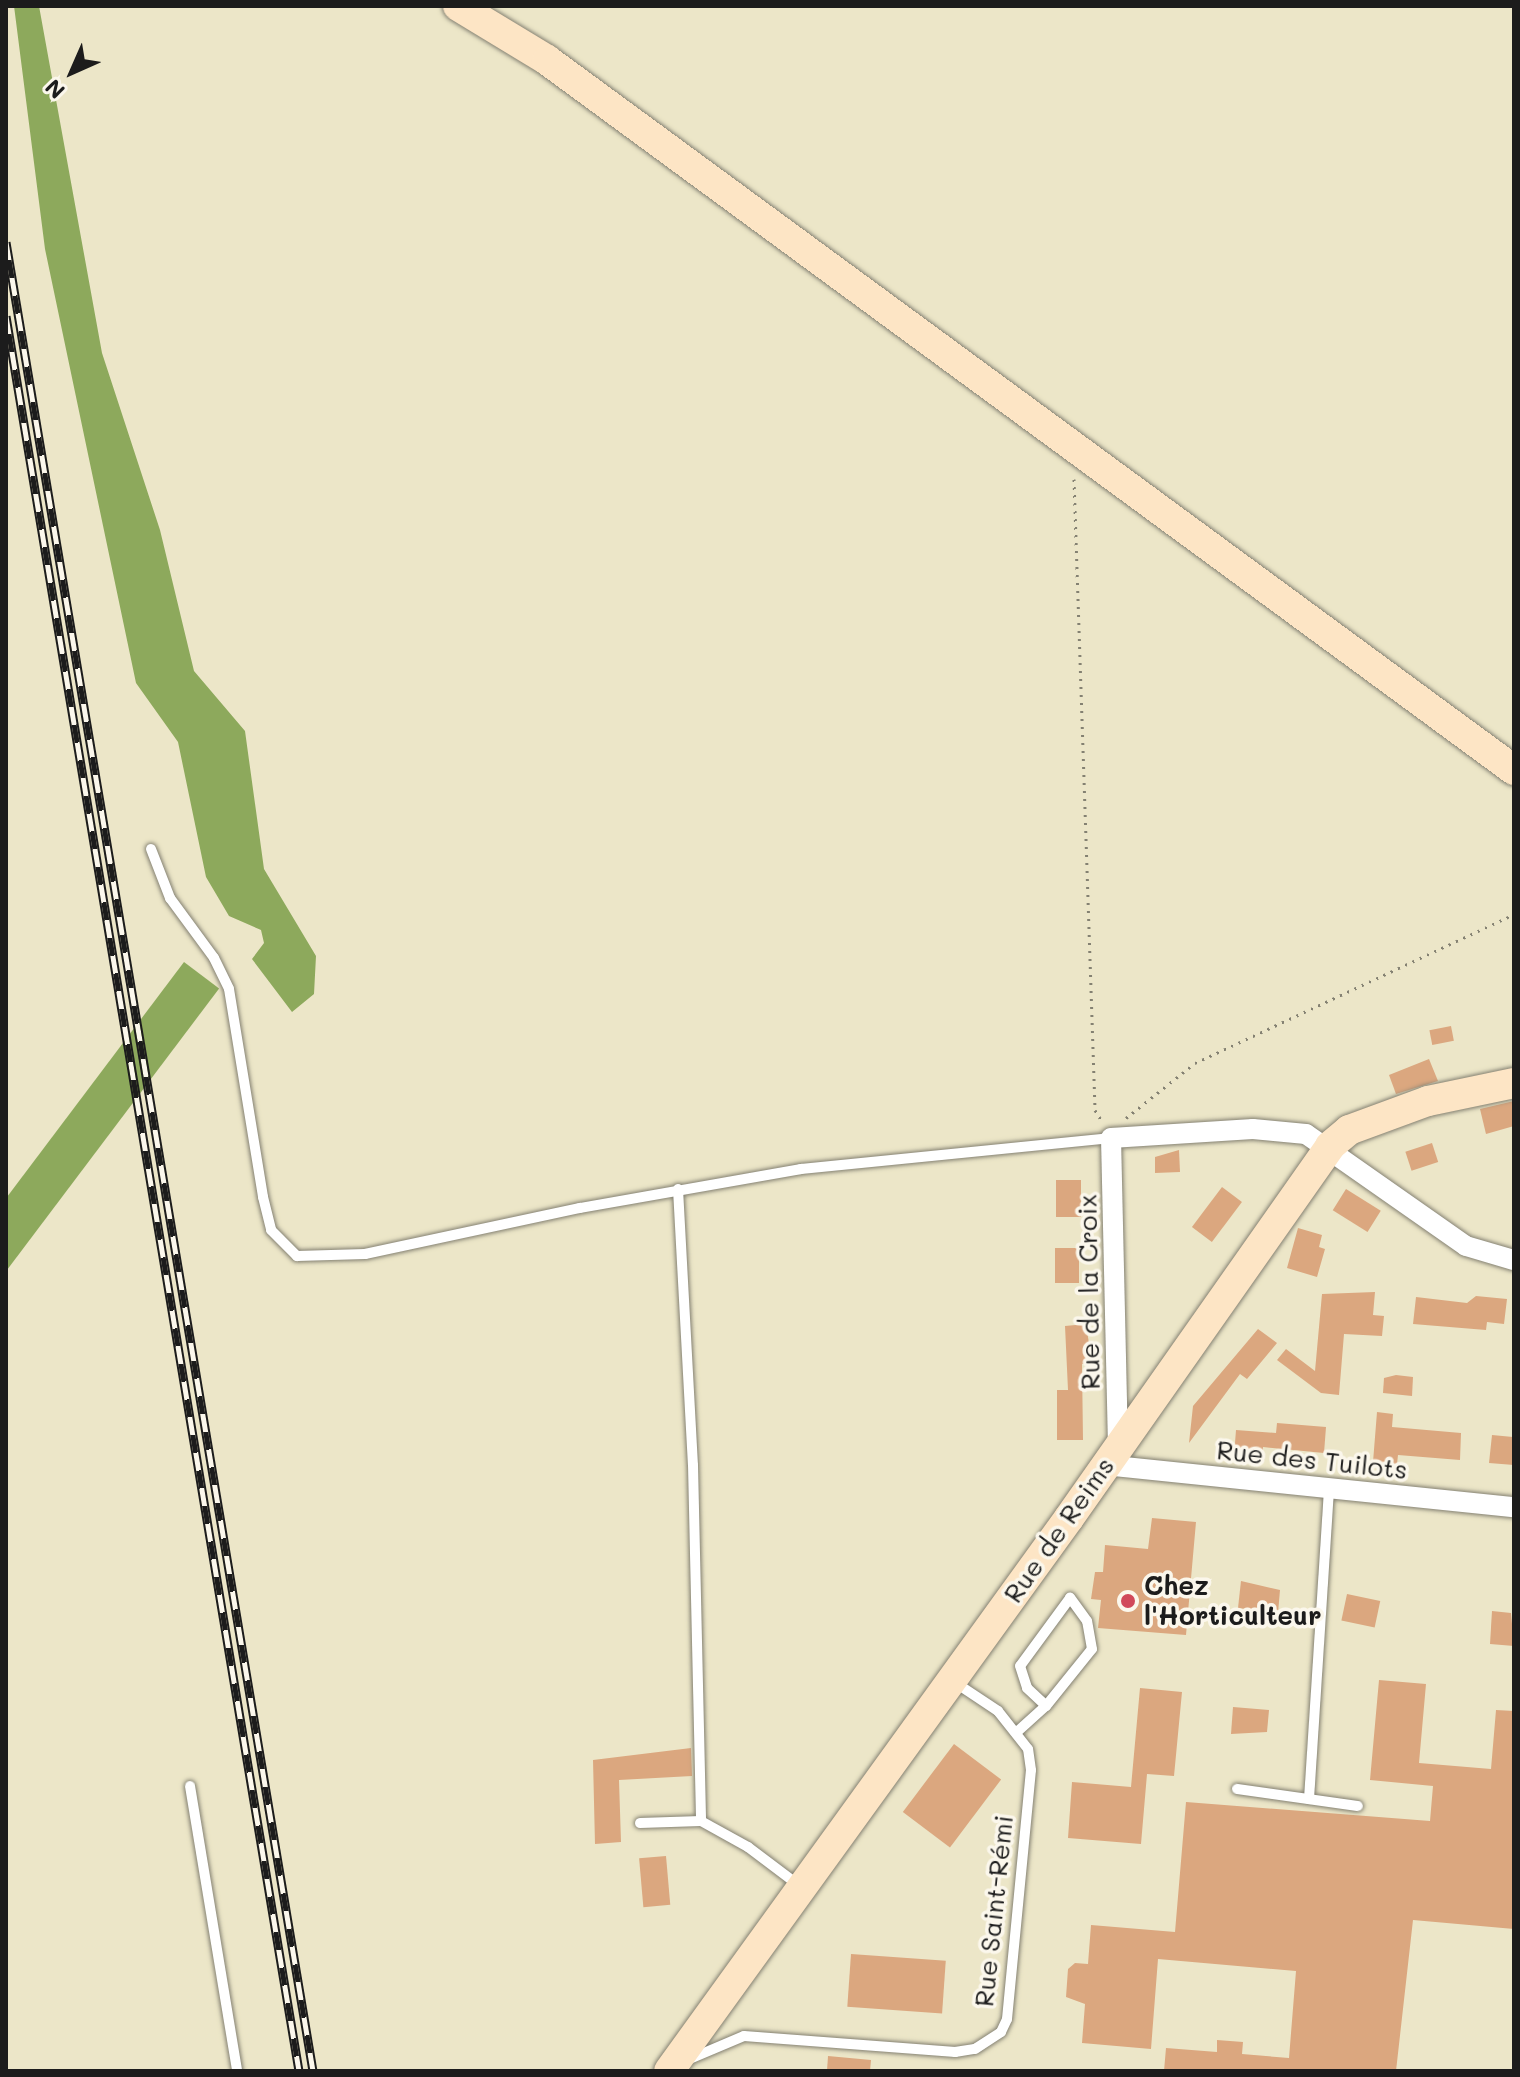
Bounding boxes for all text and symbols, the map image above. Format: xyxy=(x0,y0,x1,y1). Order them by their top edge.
north arrow xyxy=(32,32,112,112)
text: N xyxy=(39,73,71,105)
street label: Rue de la Croix xyxy=(1072,1194,1106,1390)
street label: Rue des Tuilots xyxy=(1215,1434,1409,1486)
street label: Rue de Reims xyxy=(997,1451,1121,1609)
place label: Chez l'Horticulteur xyxy=(1144,1570,1322,1632)
marker: Chez l'Horticulteur xyxy=(1119,1592,1137,1610)
street label: Rue Saint-Rémi xyxy=(968,1814,1020,2008)

